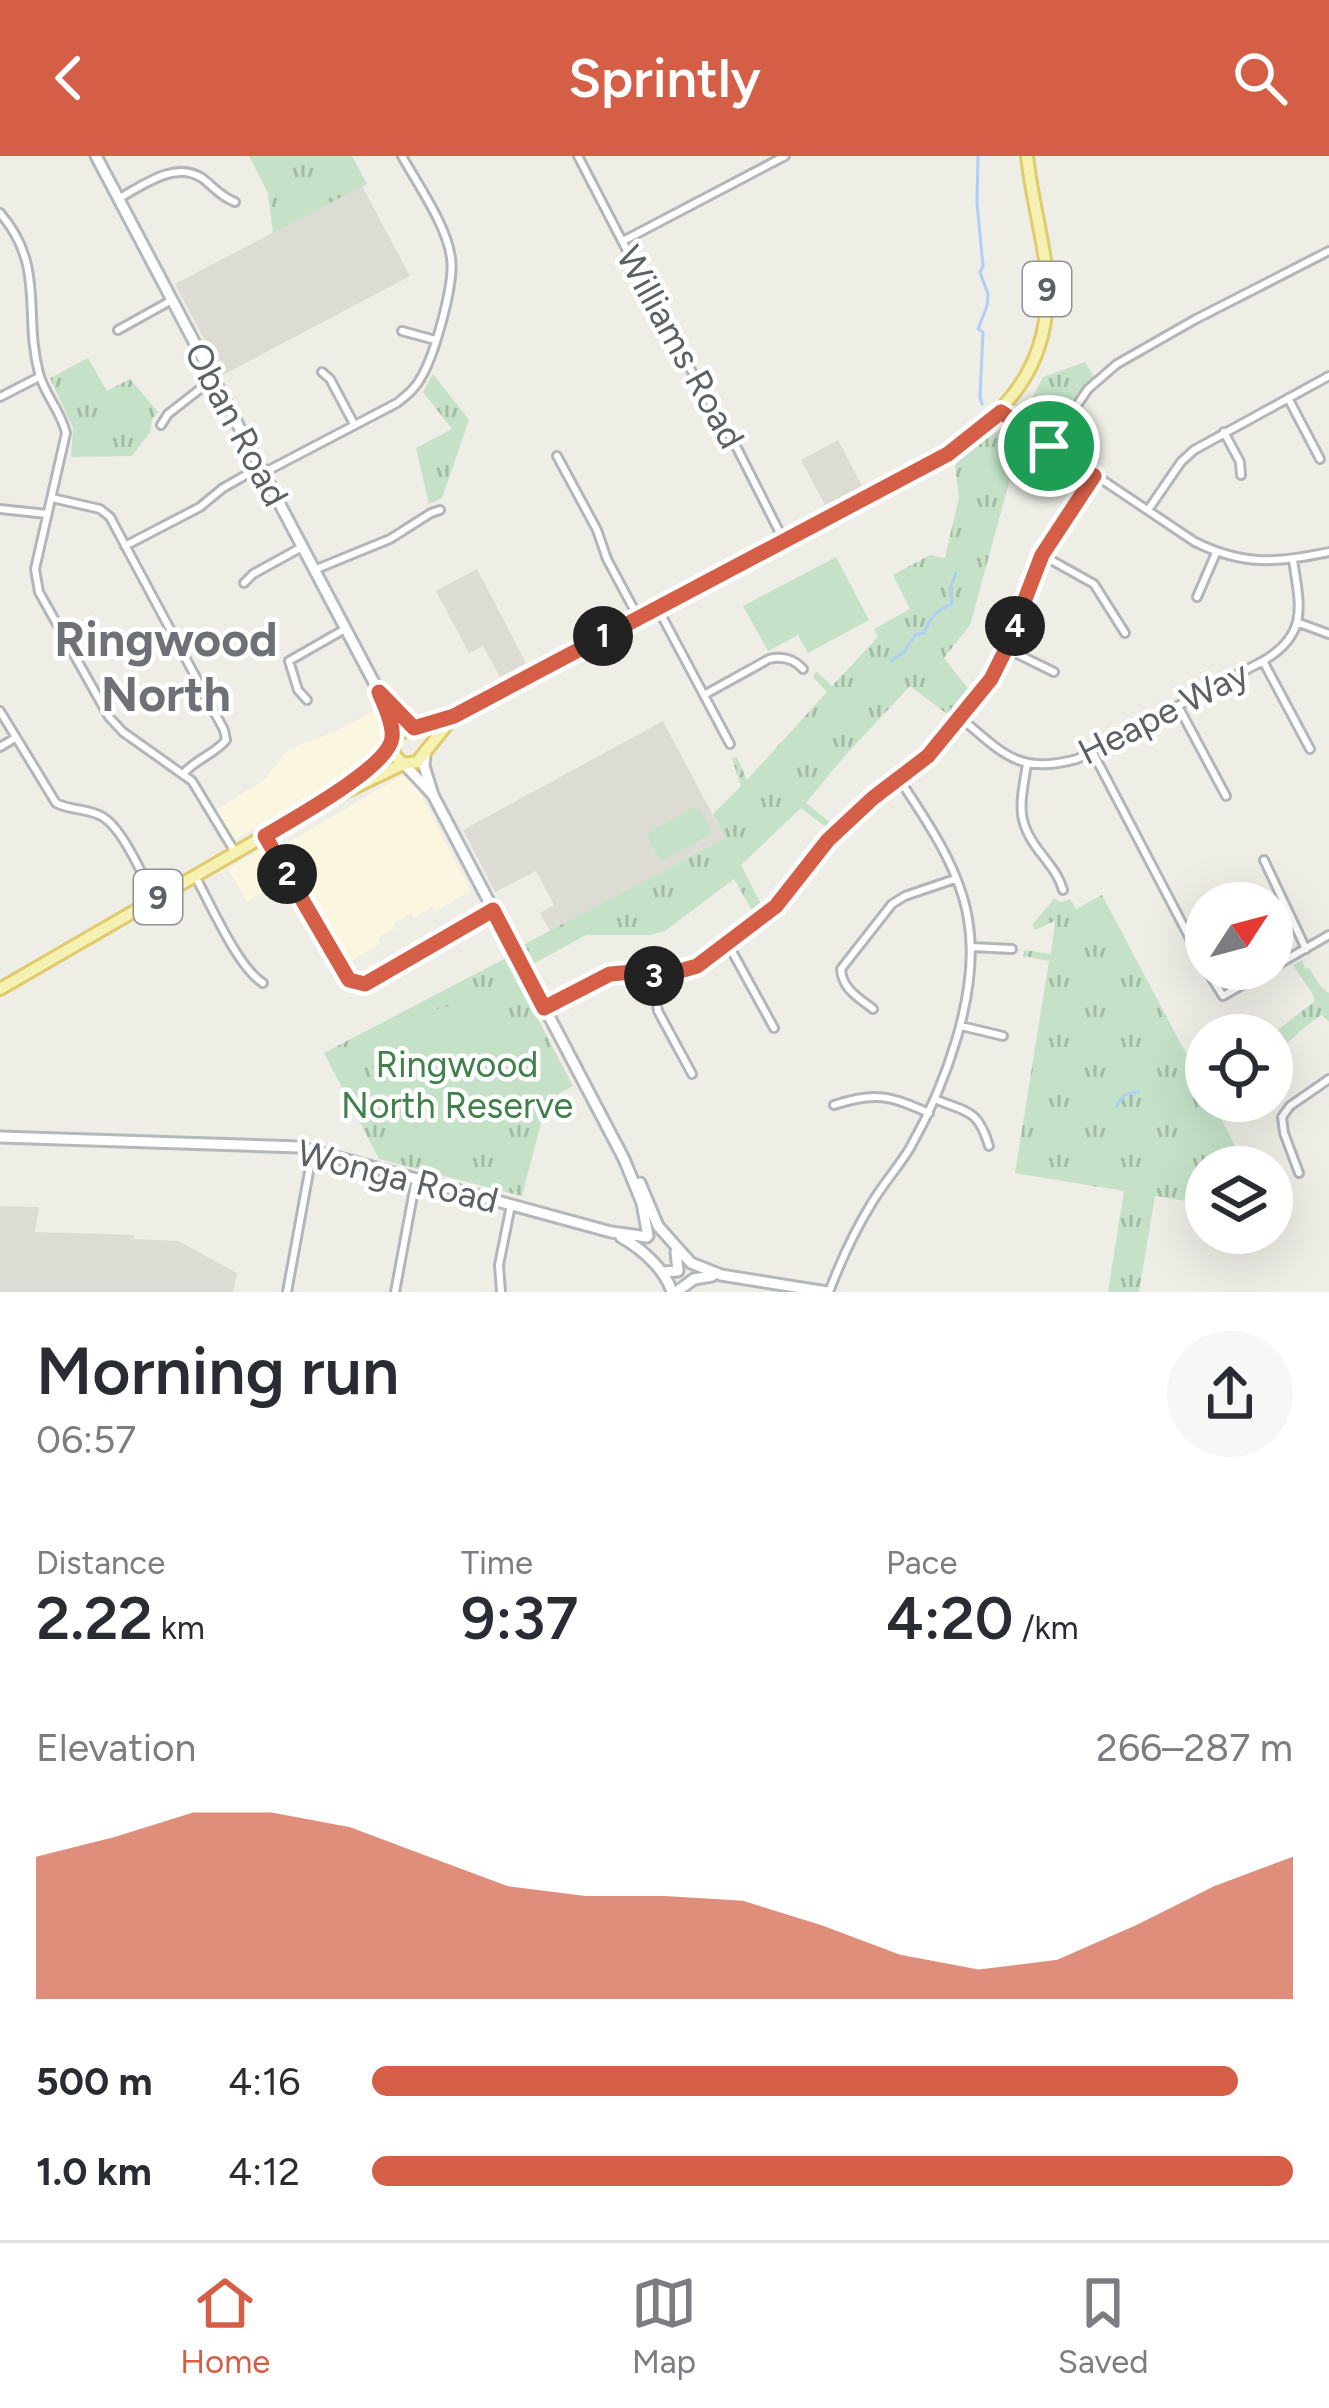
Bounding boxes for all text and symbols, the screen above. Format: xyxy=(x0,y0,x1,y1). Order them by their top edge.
icon: back xyxy=(36,45,102,111)
icon: search xyxy=(1227,45,1293,111)
text: Sprintly xyxy=(568,46,761,111)
street label: Williams Road xyxy=(607,239,754,456)
road number: 9 xyxy=(1023,262,1071,316)
street label: Oban Road xyxy=(175,335,298,513)
pin xyxy=(998,395,1100,497)
icon: arrive xyxy=(1016,413,1082,479)
pin: 4 xyxy=(985,596,1045,656)
pin: 1 xyxy=(573,606,633,666)
text: 4 xyxy=(1005,606,1025,645)
district label: Ringwood North xyxy=(54,610,278,723)
text: 1 xyxy=(596,616,610,655)
street label: Heape Way xyxy=(1071,651,1255,774)
pin: 2 xyxy=(257,844,317,904)
text: 2 xyxy=(277,854,297,893)
road number: 9 xyxy=(134,870,182,924)
north arrow xyxy=(1185,882,1293,990)
map controls xyxy=(1185,882,1293,1254)
pin: 3 xyxy=(624,946,684,1006)
text: 3 xyxy=(645,956,663,995)
button: locate xyxy=(1185,1014,1293,1122)
park label: Ringwood North Reserve xyxy=(341,1043,573,1127)
street label: Wonga Road xyxy=(293,1131,503,1222)
button: layers xyxy=(1185,1146,1293,1254)
text: Morning run xyxy=(36,1331,399,1411)
button: share xyxy=(1167,1331,1293,1457)
text: 06:57 xyxy=(36,1416,136,1463)
text: Distance xyxy=(36,1543,165,1582)
text: Time xyxy=(461,1543,533,1582)
text: Pace xyxy=(886,1543,957,1582)
text: 2.22 xyxy=(36,1582,153,1654)
text: 9:37 xyxy=(461,1582,578,1654)
text: 4:20 xyxy=(886,1582,1014,1654)
text: km xyxy=(153,1608,205,1647)
text: /km xyxy=(1014,1608,1079,1647)
text: Elevation xyxy=(36,1724,196,1771)
text: 266–287 m xyxy=(1096,1724,1293,1771)
text: 500 m xyxy=(36,2058,153,2105)
text: 4:16 xyxy=(228,2058,300,2105)
text: 1.0 km xyxy=(36,2148,152,2195)
text: 4:12 xyxy=(228,2148,300,2195)
tab: Home xyxy=(180,2270,270,2381)
tab: Map xyxy=(631,2270,697,2381)
tab: Saved xyxy=(1058,2270,1149,2381)

